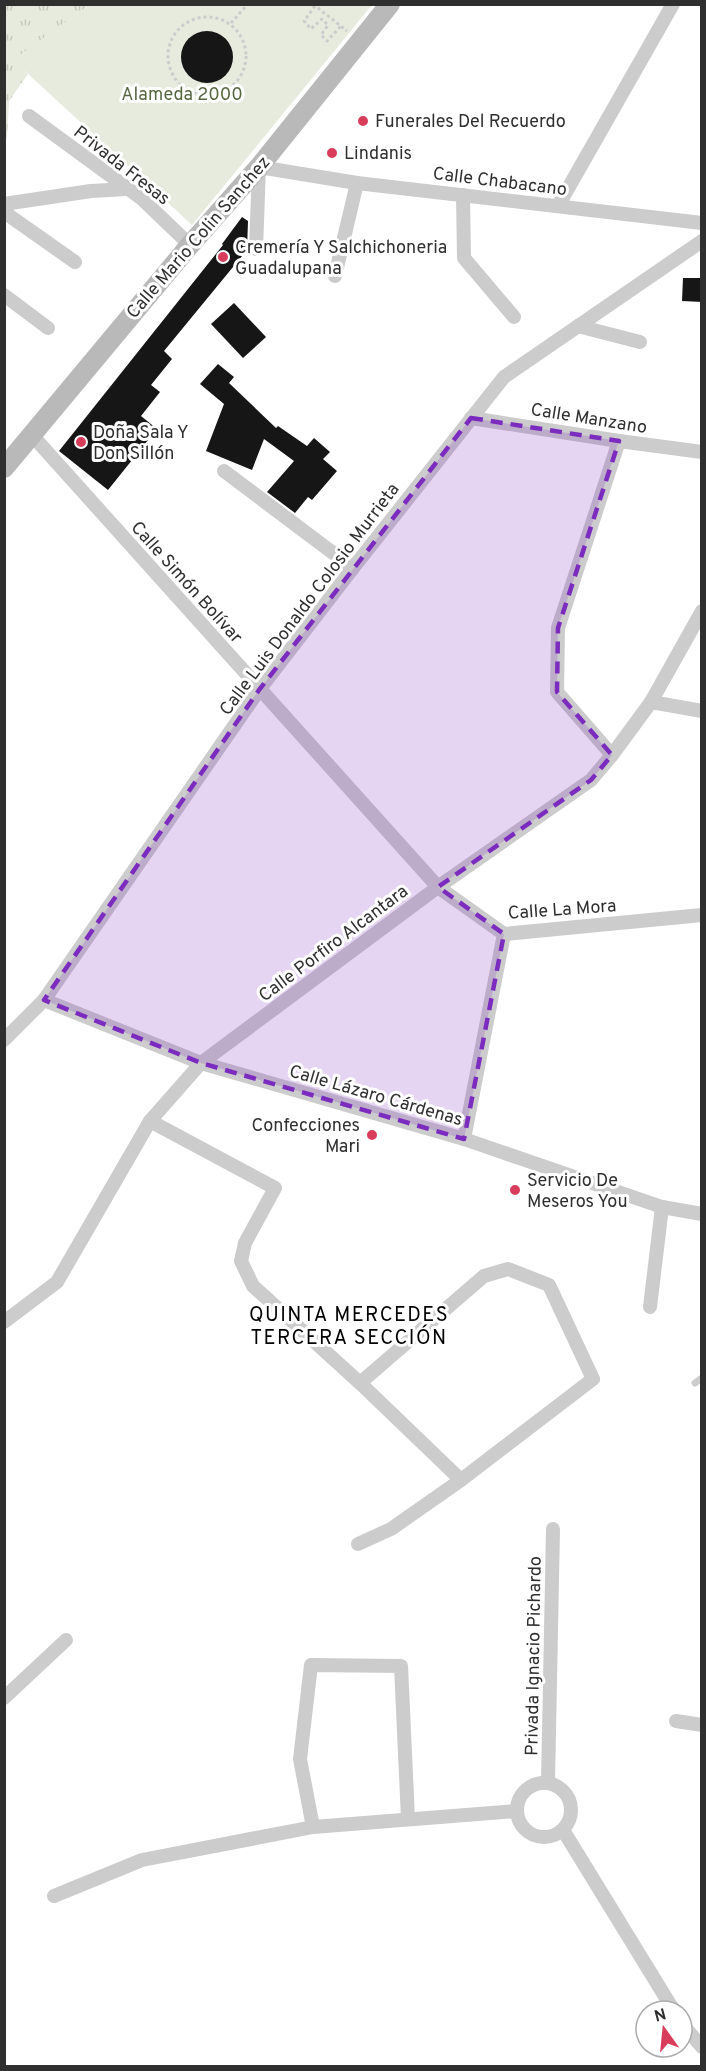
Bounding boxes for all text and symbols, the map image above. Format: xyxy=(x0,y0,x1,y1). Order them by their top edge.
park label: Alameda 2000 xyxy=(121,84,243,107)
place label: Funerales Del Recuerdo xyxy=(375,111,566,134)
marker: Funerales Del Recuerdo xyxy=(356,114,370,128)
street label: Privada Fresas xyxy=(68,121,174,211)
place label: Lindanis xyxy=(344,143,412,166)
marker: Lindanis xyxy=(325,146,339,160)
street label: Calle Mario Colin Sanchez xyxy=(122,152,276,324)
street label: Calle Chabacano xyxy=(431,163,568,202)
place label: Cremería Y Salchichoneria Guadalupana xyxy=(235,237,447,281)
marker: Cremería Y Salchichoneria Guadalupana xyxy=(216,250,230,264)
street label: Calle Manzano xyxy=(529,399,649,440)
place label: Doña Sala Y Don Sillón xyxy=(93,422,189,466)
marker: Doña Sala Y Don Sillón xyxy=(74,435,88,449)
street label: Calle Luis Donaldo Colosio Murrieta xyxy=(215,479,405,721)
street label: Calle Simón Bolívar xyxy=(125,517,247,649)
street label: Calle Porfiro Alcantara xyxy=(255,880,413,1008)
street label: Calle La Mora xyxy=(507,895,617,926)
street label: Calle Lázaro Cárdenas xyxy=(286,1061,465,1132)
place label: Confecciones Mari xyxy=(252,1115,360,1159)
marker: Confecciones Mari xyxy=(365,1128,379,1142)
place label: Servicio De Meseros You xyxy=(527,1170,628,1214)
marker: Servicio De Meseros You xyxy=(508,1183,522,1197)
district label: QUINTA MERCEDES TERCERA SECCIÓN xyxy=(249,1303,449,1352)
street label: Privada Ignacio Pichardo xyxy=(521,1556,548,1756)
north arrow xyxy=(634,1999,694,2059)
text: N xyxy=(652,2005,669,2028)

